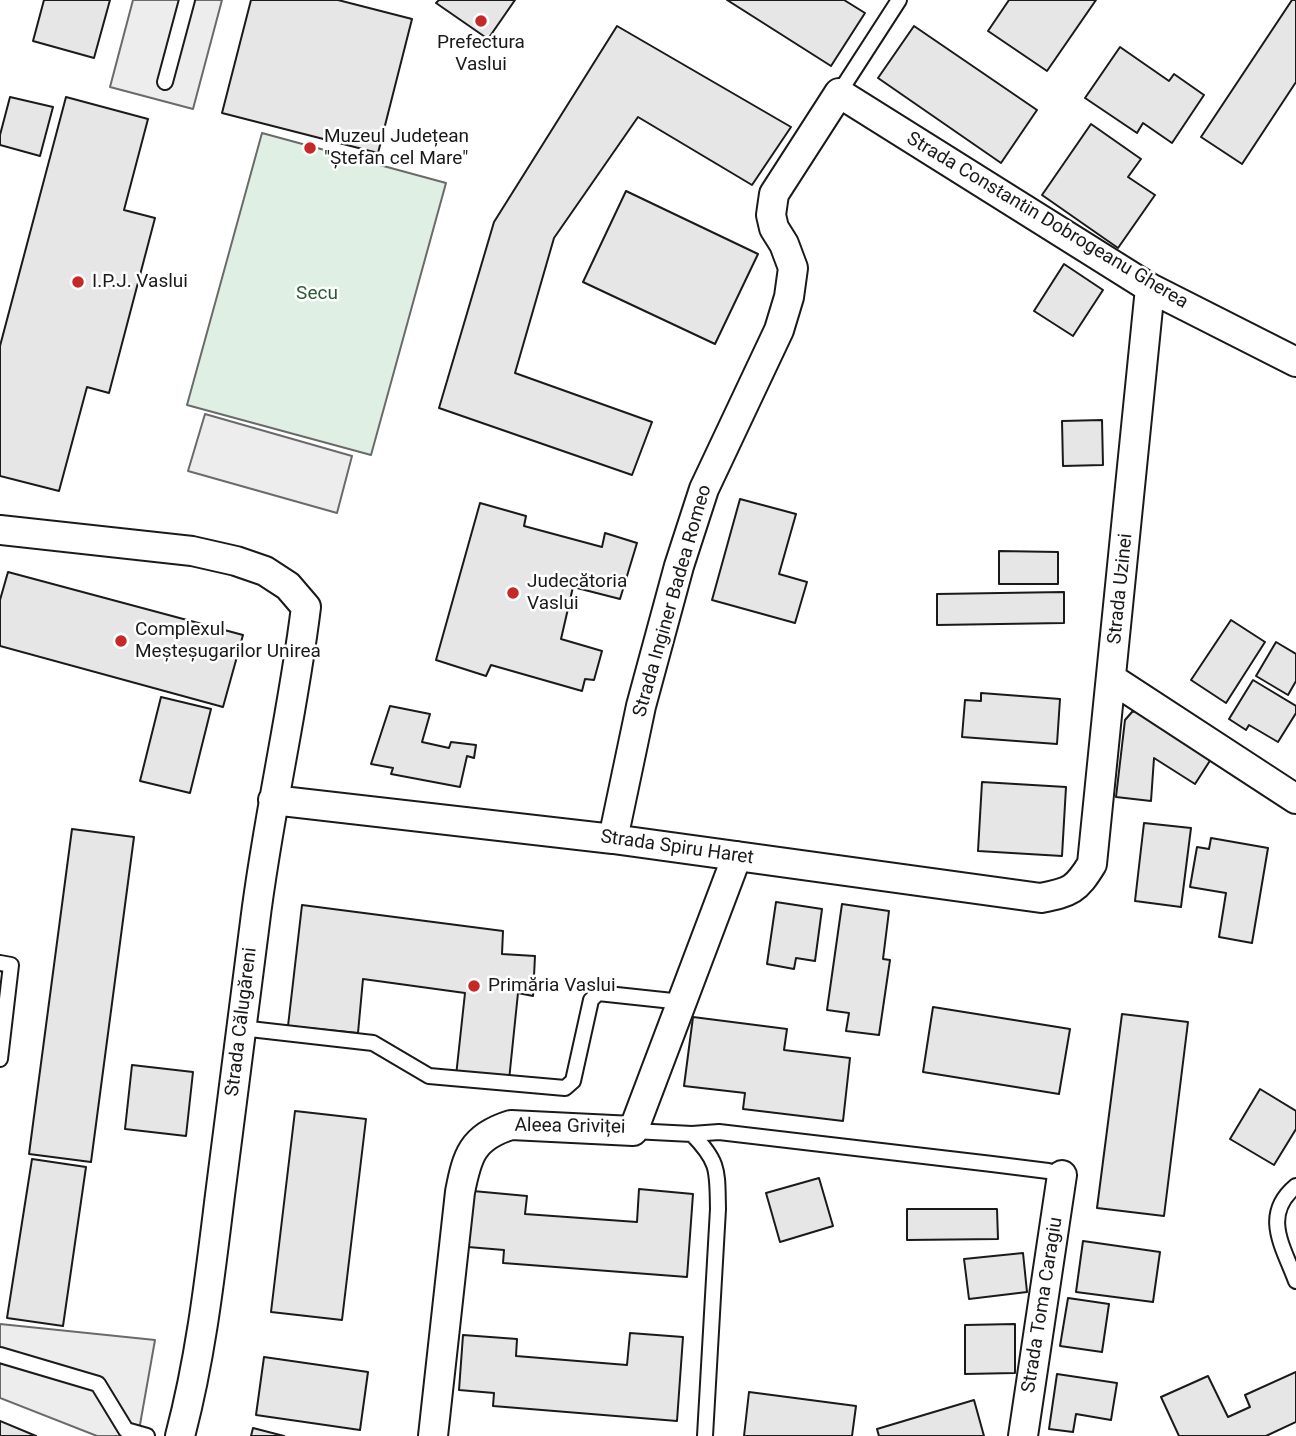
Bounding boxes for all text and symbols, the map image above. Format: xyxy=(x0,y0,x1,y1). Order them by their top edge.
marker: Prefectura Vaslui xyxy=(473,13,489,29)
place label: Prefectura Vaslui xyxy=(437,32,525,76)
place label: Muzeul Județean "Ștefan cel Mare" xyxy=(324,126,469,170)
street label: Strada Constantin Dobrogeanu Gherea xyxy=(902,128,1192,314)
marker: Muzeul Județean "Ștefan cel Mare" xyxy=(302,140,318,156)
place label: I.P.J. Vaslui xyxy=(92,271,188,293)
marker: I.P.J. Vaslui xyxy=(70,274,86,290)
park label: Secu xyxy=(296,283,338,305)
street label: Strada Inginer Badea Romeo xyxy=(629,482,717,720)
street label: Strada Uzinei xyxy=(1104,533,1138,645)
place label: Judecătoria Vaslui xyxy=(527,571,627,615)
marker: Judecătoria Vaslui xyxy=(505,585,521,601)
place label: Complexul Meșteșugarilor Unirea xyxy=(135,619,321,663)
marker: Complexul Meșteșugarilor Unirea xyxy=(113,633,129,649)
street label: Strada Spiru Haret xyxy=(599,826,755,870)
street label: Strada Călugăreni xyxy=(222,946,262,1098)
place label: Primăria Vaslui xyxy=(488,975,616,997)
marker: Primăria Vaslui xyxy=(466,978,482,994)
street label: Aleea Griviței xyxy=(514,1115,626,1139)
street label: Strada Toma Caragiu xyxy=(1018,1216,1068,1394)

